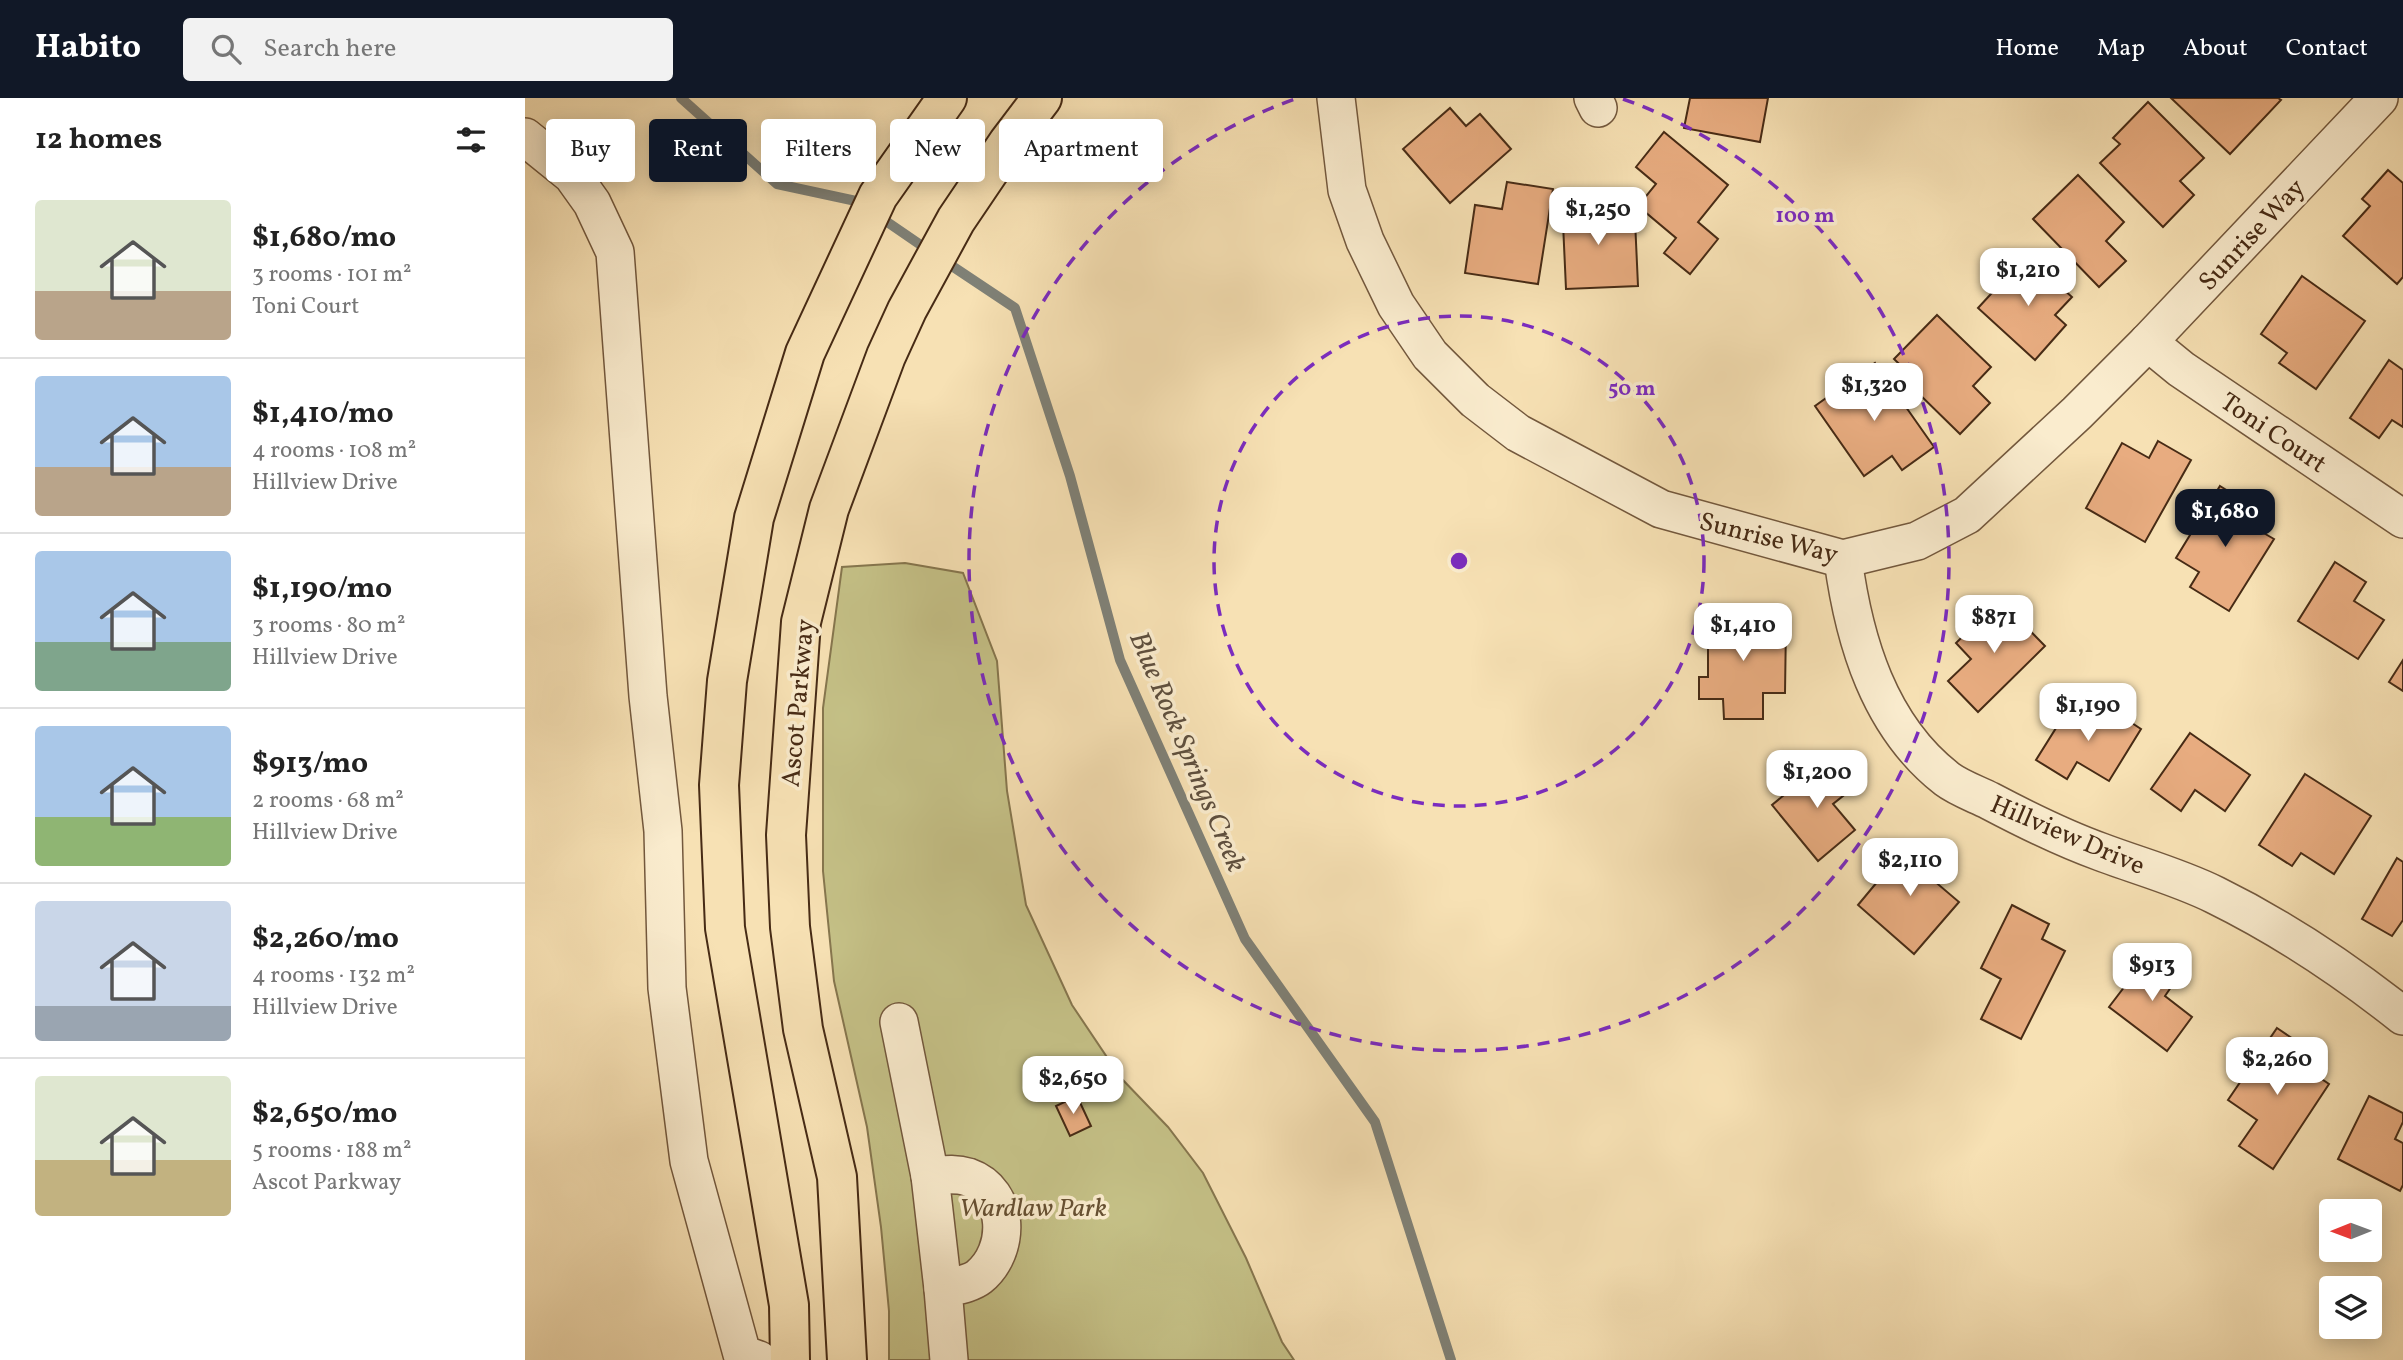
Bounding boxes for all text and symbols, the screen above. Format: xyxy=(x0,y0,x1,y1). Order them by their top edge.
search box xyxy=(183,18,673,81)
text: Habito xyxy=(35,26,141,72)
icon: search xyxy=(207,30,245,68)
text: Search here xyxy=(263,31,396,67)
text: Home xyxy=(1995,32,2059,66)
text: Map xyxy=(2097,32,2145,66)
text: About xyxy=(2183,32,2248,66)
text: Contact xyxy=(2286,32,2368,66)
text: 12 homes xyxy=(35,119,162,161)
chip: Buy xyxy=(546,119,635,182)
chip: Rent xyxy=(649,119,747,182)
chip: Filters xyxy=(761,119,876,182)
chip: New xyxy=(890,119,985,182)
chip: Apartment xyxy=(999,119,1163,182)
icon: filters xyxy=(452,121,490,159)
street label: Sunrise Way xyxy=(2191,171,2314,299)
pin: $1,250 xyxy=(1541,188,1655,247)
text: $1,250 xyxy=(1565,194,1631,226)
text: 100 m xyxy=(1775,202,1835,231)
text: $1,680/mo xyxy=(252,217,396,259)
icon: home xyxy=(91,228,175,312)
pin: $1,210 xyxy=(1971,248,2085,308)
text: $1,210 xyxy=(1996,255,2060,287)
text: 3 rooms · 101 m² xyxy=(252,259,412,291)
text: Toni Court xyxy=(252,291,359,323)
pin: $1,320 xyxy=(1817,364,1931,423)
text: $1,320 xyxy=(1841,370,1907,402)
text: 50 m xyxy=(1608,375,1656,404)
street label: Toni Court xyxy=(2213,385,2333,482)
text: $1,410/mo xyxy=(252,393,394,435)
icon: home xyxy=(91,404,175,488)
text: 4 rooms · 108 m² xyxy=(252,435,416,467)
text: Hillview Drive xyxy=(252,467,398,499)
pin: $1,680 xyxy=(2168,490,2282,549)
text: $1,680 xyxy=(2191,496,2259,528)
street label: Sunrise Way xyxy=(1695,504,1842,574)
centre of rings xyxy=(1447,549,1471,573)
text: $1,190/mo xyxy=(252,568,392,610)
icon: home xyxy=(91,579,175,663)
pin: $871 xyxy=(1953,596,2035,655)
text: $871 xyxy=(1971,602,2017,634)
pin: $1,410 xyxy=(1686,603,1800,663)
text: 3 rooms · 80 m² xyxy=(252,610,405,642)
text: $1,410 xyxy=(1710,610,1776,642)
street label: Ascot Parkway xyxy=(774,618,824,789)
water label: Blue Rock Springs Creek xyxy=(1118,626,1255,878)
text: Hillview Drive xyxy=(252,642,398,674)
pin: $1,190 xyxy=(2031,684,2145,743)
text: $1,190 xyxy=(2055,690,2121,722)
text: $913/mo xyxy=(252,743,368,785)
pin: $1,200 xyxy=(1760,750,1874,810)
icon: home xyxy=(91,754,175,838)
text: $1,200 xyxy=(1782,757,1852,789)
text: 2 rooms · 68 m² xyxy=(252,785,404,817)
street label: Hillview Drive xyxy=(1984,787,2150,885)
text: Hillview Drive xyxy=(252,817,398,849)
pin: $2,110 xyxy=(1853,838,1967,898)
text: $2,110 xyxy=(1878,845,1942,877)
text: $2,260/mo xyxy=(252,918,399,960)
icon: home xyxy=(91,929,175,1013)
pin: $913 xyxy=(2111,944,2193,1003)
text: $913 xyxy=(2129,950,2175,982)
text: 4 rooms · 132 m² xyxy=(252,960,415,992)
text: Hillview Drive xyxy=(252,992,398,1024)
pin: $2,260 xyxy=(2220,1038,2334,1097)
text: $2,260 xyxy=(2242,1044,2312,1076)
pin: $2,650 xyxy=(1016,1056,1130,1116)
text: $2,650 xyxy=(1038,1063,1108,1095)
text: $2,650/mo xyxy=(252,1093,398,1135)
icon: home xyxy=(91,1104,175,1188)
text: 5 rooms · 188 m² xyxy=(252,1135,411,1167)
text: Ascot Parkway xyxy=(252,1167,401,1199)
park label: Wardlaw Park xyxy=(959,1191,1107,1227)
north arrow xyxy=(2319,1199,2382,1262)
map controls xyxy=(2319,1199,2382,1339)
button: layers xyxy=(2319,1276,2382,1339)

